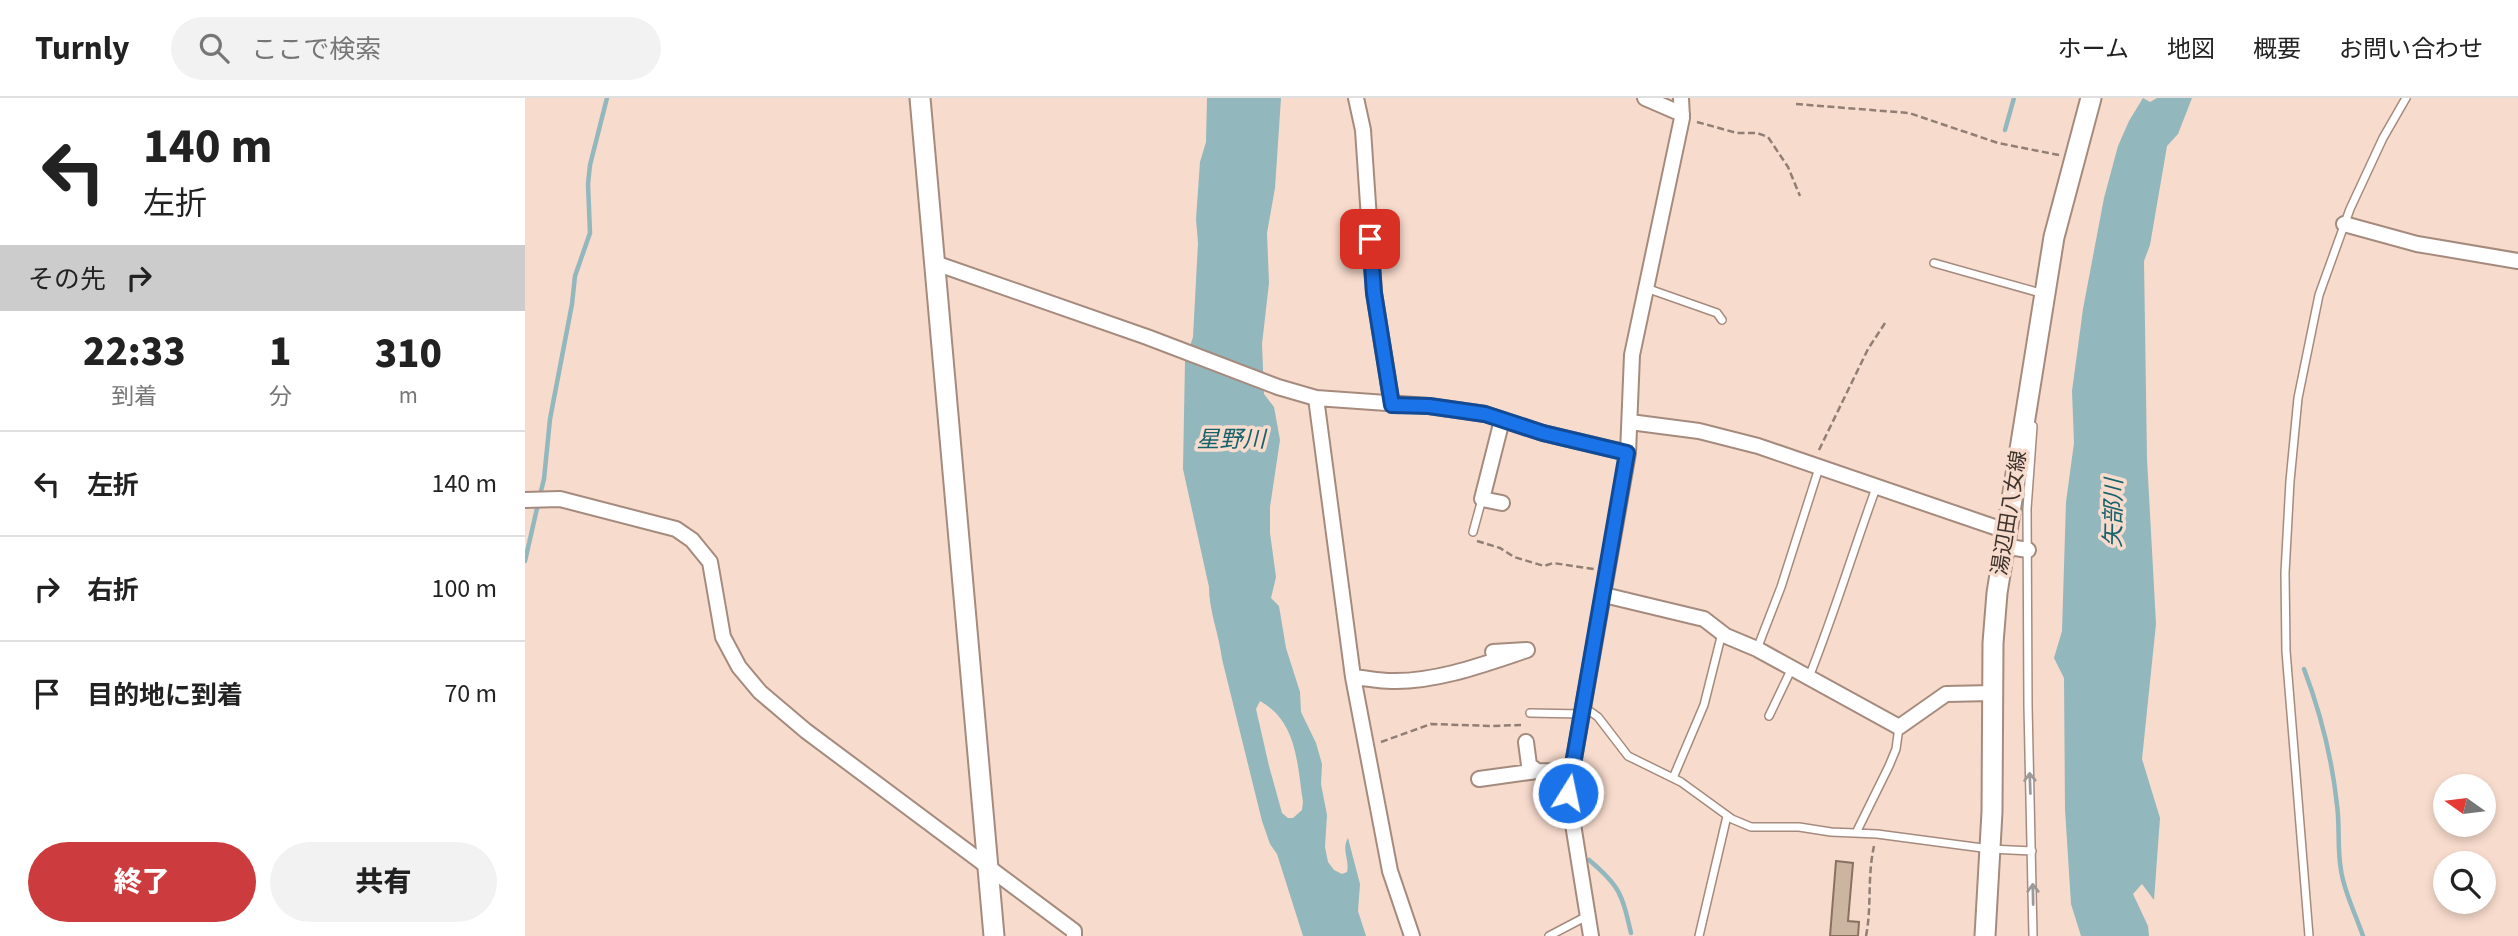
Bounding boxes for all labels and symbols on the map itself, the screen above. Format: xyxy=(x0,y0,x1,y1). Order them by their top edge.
pin xyxy=(1340,209,1400,269)
water label: 星野川 xyxy=(1197,423,1269,456)
street label: 湯辺田八女線 xyxy=(1984,448,2034,578)
water label: 矢部川 xyxy=(2096,475,2131,548)
position arrow xyxy=(1531,756,1605,830)
one-way arrow xyxy=(2023,772,2037,795)
north arrow xyxy=(2433,774,2495,836)
one-way arrow xyxy=(2027,882,2040,905)

